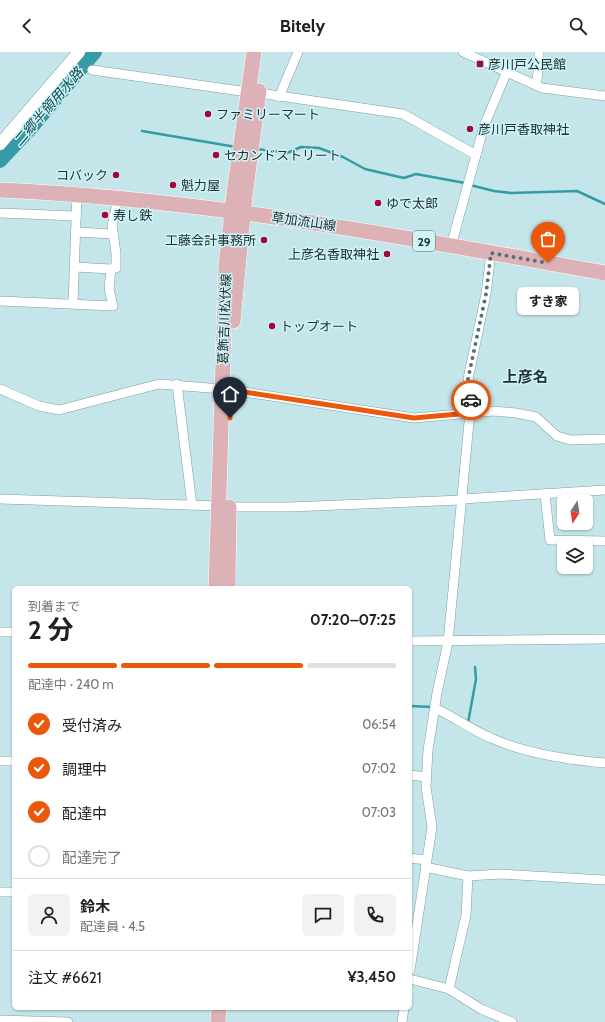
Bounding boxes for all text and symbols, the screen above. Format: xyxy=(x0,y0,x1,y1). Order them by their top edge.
icon: back xyxy=(16,15,38,37)
text: Bitely xyxy=(280,15,325,37)
icon: search xyxy=(567,15,589,37)
place label: 彦川戸公民館 xyxy=(488,56,566,72)
marker: 彦川戸公民館 xyxy=(475,59,485,69)
water label: 二郷半領用水路 xyxy=(9,63,88,150)
place label: ファミリーマート xyxy=(216,106,320,122)
marker: ファミリーマート xyxy=(203,109,213,119)
place label: 彦川戸香取神社 xyxy=(478,121,569,137)
marker: 彦川戸香取神社 xyxy=(465,124,475,134)
place label: セカンドストリート xyxy=(224,147,341,163)
marker: セカンドストリート xyxy=(211,150,221,160)
place label: コバック xyxy=(56,167,108,183)
marker: コバック xyxy=(111,170,121,180)
place label: 魁力屋 xyxy=(181,177,220,193)
marker: 魁力屋 xyxy=(168,180,178,190)
place label: ゆで太郎 xyxy=(386,195,438,211)
marker: ゆで太郎 xyxy=(373,198,383,208)
place label: 寿し鉄 xyxy=(113,207,153,223)
street label: 草加流山線 xyxy=(271,209,337,233)
marker: 寿し鉄 xyxy=(100,210,110,220)
pin xyxy=(531,222,565,263)
icon: bag xyxy=(537,228,559,250)
road number: 29 xyxy=(413,231,435,251)
place label: 工藤会計事務所 xyxy=(165,232,256,248)
marker: 工藤会計事務所 xyxy=(259,235,269,245)
place label: 上彦名香取神社 xyxy=(288,246,379,262)
marker: 上彦名香取神社 xyxy=(382,249,392,259)
street label: 葛飾吉川松伏線 xyxy=(214,273,234,365)
callout: すき家 xyxy=(517,287,579,315)
text: すき家 xyxy=(528,293,568,309)
place label: トップオート xyxy=(280,318,358,334)
marker: トップオート xyxy=(267,321,277,331)
district label: 上彦名 xyxy=(502,368,548,386)
pin xyxy=(213,377,247,418)
courier xyxy=(451,380,491,420)
icon: home xyxy=(219,383,241,405)
icon: car xyxy=(460,389,482,411)
north arrow xyxy=(557,494,593,530)
map controls xyxy=(557,494,593,574)
button: layers xyxy=(557,538,593,574)
text: 到着まで xyxy=(28,598,80,614)
text: 07:20–07:25 xyxy=(310,611,396,629)
text: 2 分 xyxy=(28,614,74,646)
text: 配達中 · 240 m xyxy=(28,676,114,692)
icon: check xyxy=(28,713,50,735)
text: 06:54 xyxy=(362,716,396,732)
text: 受付済み xyxy=(62,717,122,735)
icon: check xyxy=(28,757,50,779)
text: 07:02 xyxy=(362,760,396,776)
text: 調理中 xyxy=(62,761,107,779)
icon: check xyxy=(28,801,50,823)
text: 07:03 xyxy=(362,804,396,820)
text: 配達中 xyxy=(62,805,107,823)
text: 配達完了 xyxy=(62,849,122,867)
button: person xyxy=(28,894,70,936)
button: chat xyxy=(302,894,344,936)
button: phone xyxy=(354,894,396,936)
text: 鈴木 xyxy=(80,898,110,916)
text: 配達員 · 4.5 xyxy=(80,918,145,934)
text: ¥3,450 xyxy=(347,968,396,986)
text: 注文 #6621 xyxy=(28,969,102,987)

